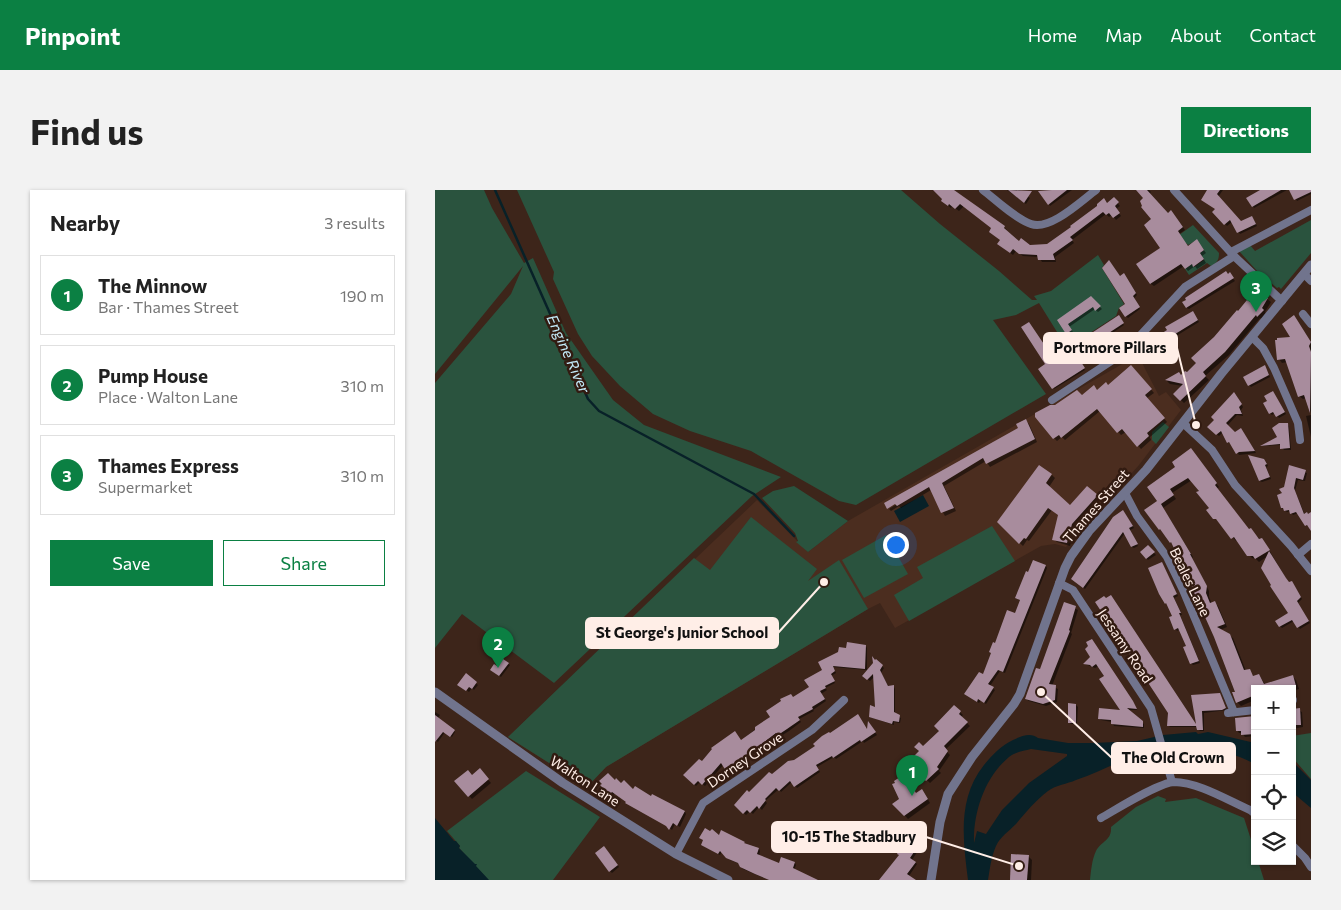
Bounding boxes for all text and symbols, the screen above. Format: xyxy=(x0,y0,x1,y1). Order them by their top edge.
text: Pinpoint xyxy=(25,21,120,50)
text: Home xyxy=(1028,24,1077,46)
text: Map xyxy=(1105,24,1142,46)
text: About xyxy=(1170,24,1222,46)
text: Contact xyxy=(1250,24,1316,46)
button: Directions xyxy=(1181,107,1311,153)
text: Find us xyxy=(30,109,144,152)
text: Nearby xyxy=(50,210,120,235)
text: 3 results xyxy=(324,213,385,232)
pin: 3 xyxy=(1240,271,1272,312)
text: The Minnow xyxy=(98,274,207,297)
text: 1 xyxy=(63,286,71,305)
text: 190 m xyxy=(340,286,384,305)
text: Bar · Thames Street xyxy=(98,297,239,316)
water label: Engine River xyxy=(544,311,595,397)
callout: Portmore Pillars xyxy=(1044,333,1177,363)
text: Portmore Pillars xyxy=(1054,338,1166,356)
text: Pump House xyxy=(98,364,208,387)
text: 2 xyxy=(62,376,72,395)
text: 310 m xyxy=(341,376,384,395)
text: Place · Walton Lane xyxy=(98,387,238,406)
text: Thames Express xyxy=(98,454,239,477)
street label: Thames Street xyxy=(1059,465,1133,546)
text: 3 xyxy=(62,466,72,485)
text: 310 m xyxy=(341,466,384,485)
text: Supermarket xyxy=(98,477,193,496)
your location xyxy=(883,532,909,558)
button: Save xyxy=(50,540,213,586)
button: Share xyxy=(223,540,385,586)
street label: Beales Lane xyxy=(1166,545,1214,619)
street label: Jessamy Road xyxy=(1094,605,1157,686)
callout: St George's Junior School xyxy=(586,618,778,648)
text: St George's Junior School xyxy=(596,623,768,641)
pin: 2 xyxy=(482,627,514,668)
map controls xyxy=(1251,685,1296,865)
button: + xyxy=(1251,685,1296,730)
street label: Dorney Grove xyxy=(704,728,786,791)
button: − xyxy=(1251,730,1296,775)
callout: The Old Crown xyxy=(1112,743,1235,773)
text: The Old Crown xyxy=(1121,748,1225,766)
street label: Walton Lane xyxy=(547,752,623,809)
pin: 1 xyxy=(896,755,928,796)
button: locate xyxy=(1251,775,1296,820)
button: layers xyxy=(1251,820,1296,865)
callout: 10-15 The Stadbury xyxy=(772,822,926,852)
text: 10-15 The Stadbury xyxy=(782,827,917,845)

